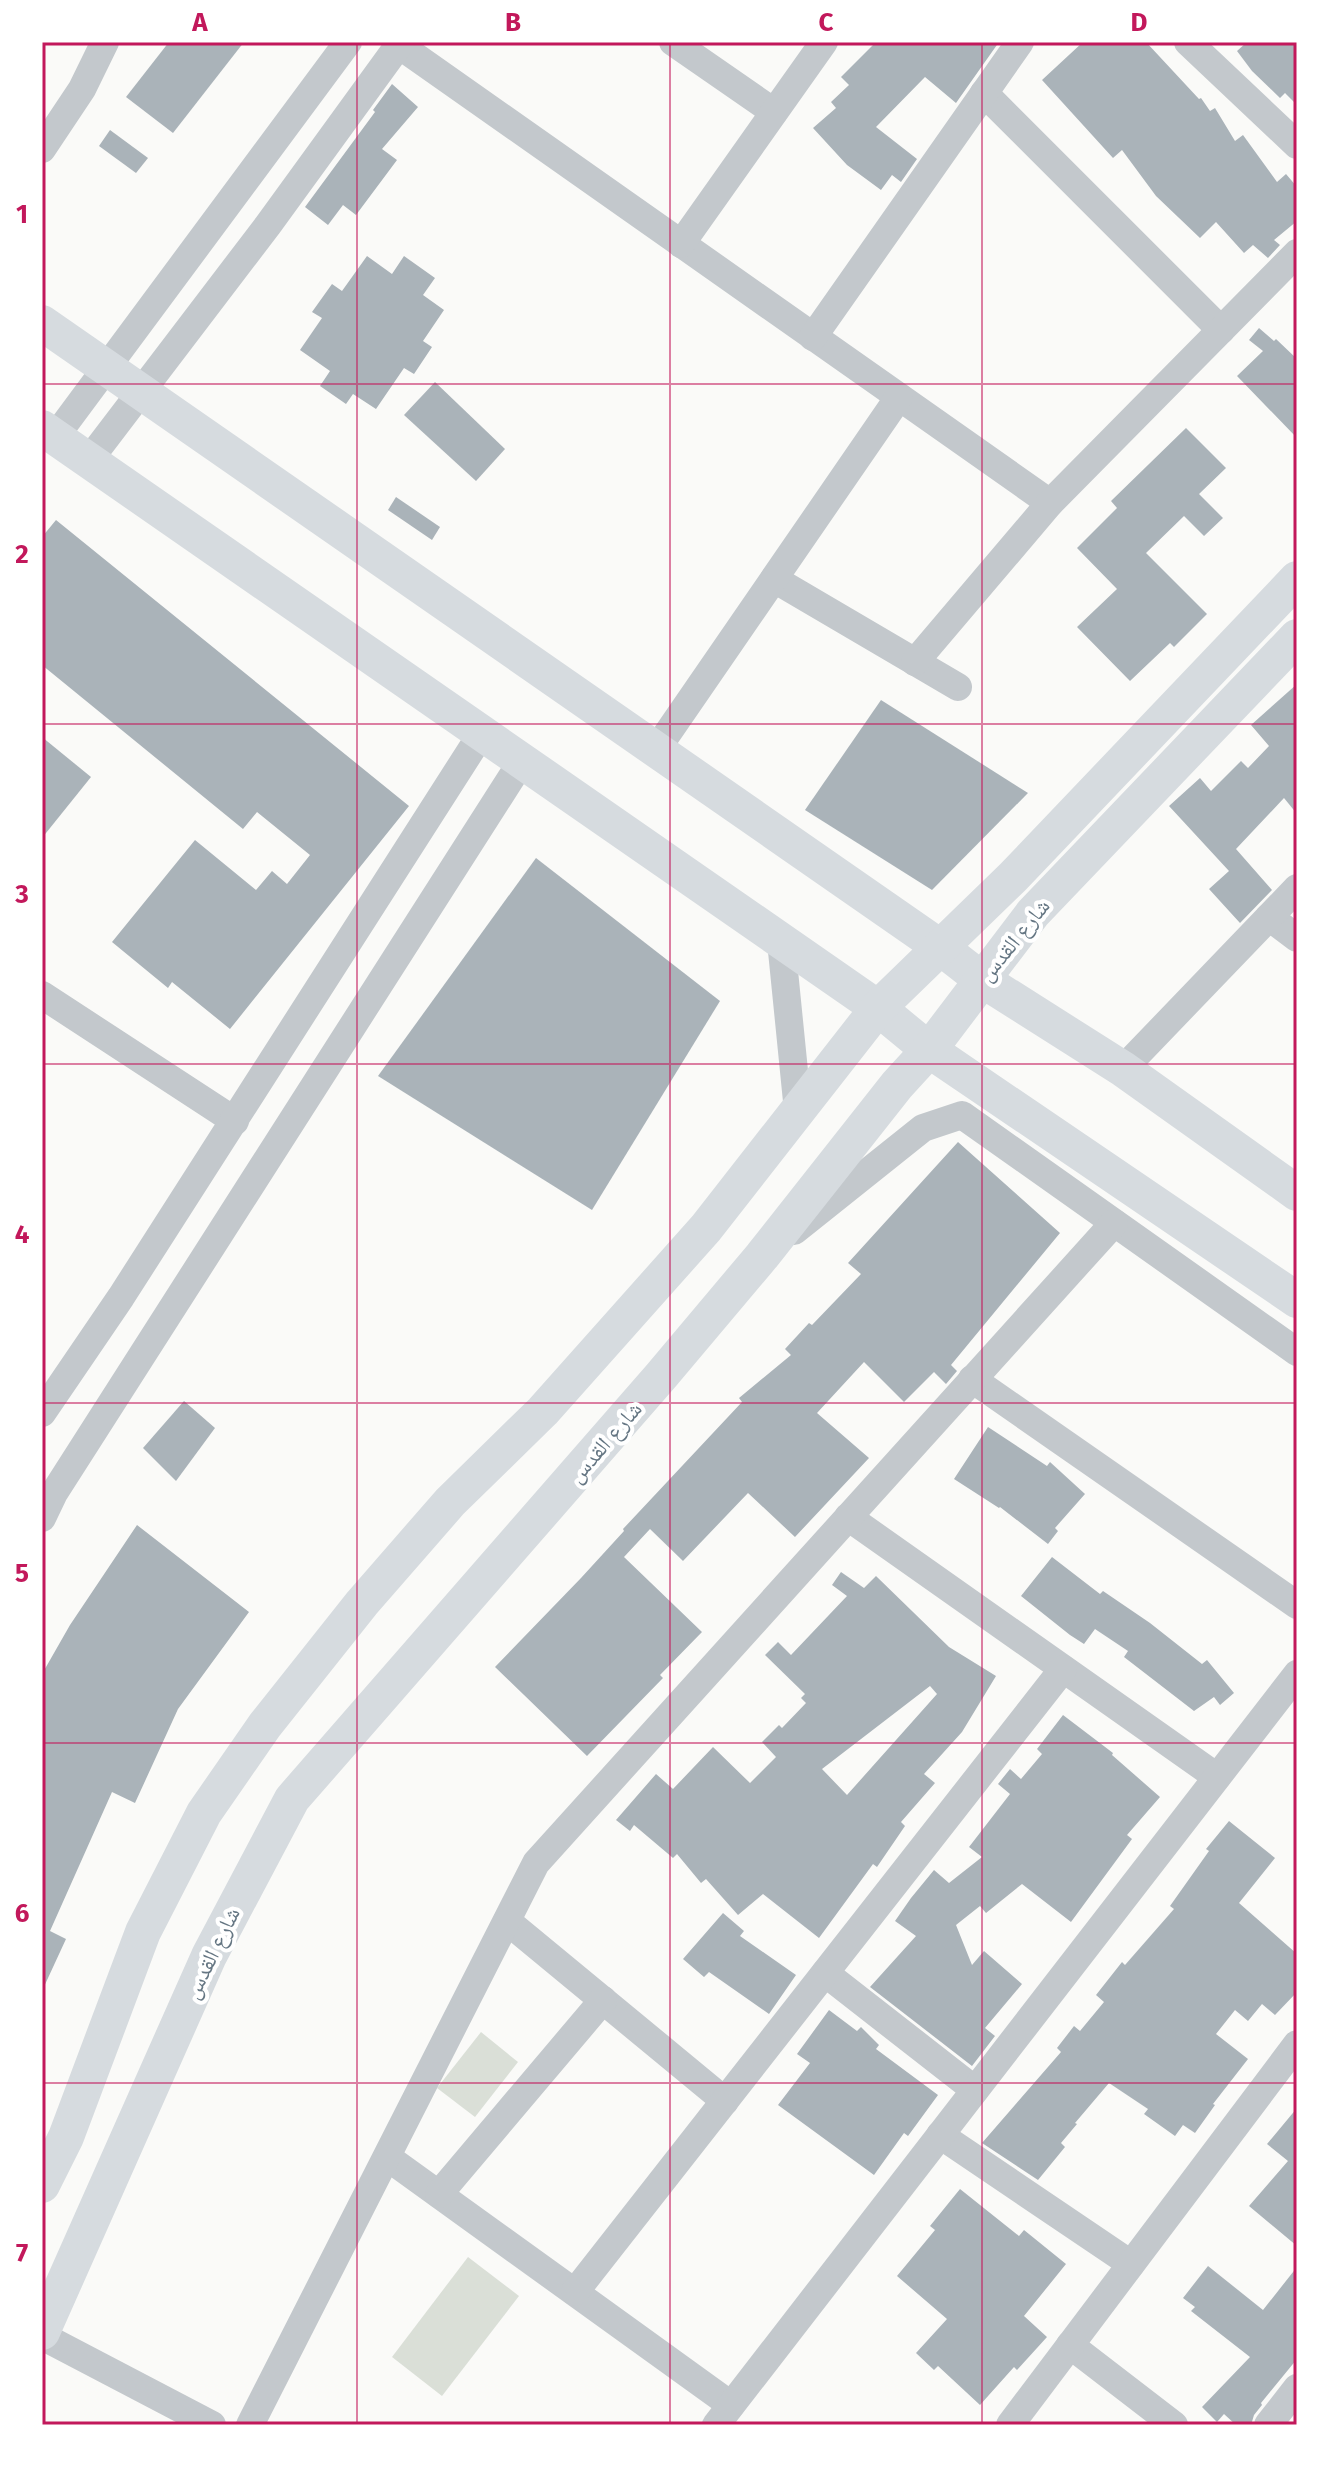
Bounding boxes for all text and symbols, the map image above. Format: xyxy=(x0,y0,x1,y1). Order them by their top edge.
text: A xyxy=(191,7,208,38)
text: B xyxy=(505,7,521,38)
text: C xyxy=(819,7,834,38)
text: D xyxy=(1131,7,1148,38)
text: 1 xyxy=(16,199,28,230)
text: 2 xyxy=(15,539,29,570)
text: 3 xyxy=(14,879,29,910)
street label: شارع القدس xyxy=(972,893,1056,987)
text: 4 xyxy=(15,1219,30,1250)
street label: شارع القدس xyxy=(562,1396,648,1488)
text: 5 xyxy=(15,1558,29,1589)
text: 6 xyxy=(15,1898,30,1929)
street label: شارع القدس xyxy=(178,1903,246,2003)
text: 7 xyxy=(16,2238,28,2269)

